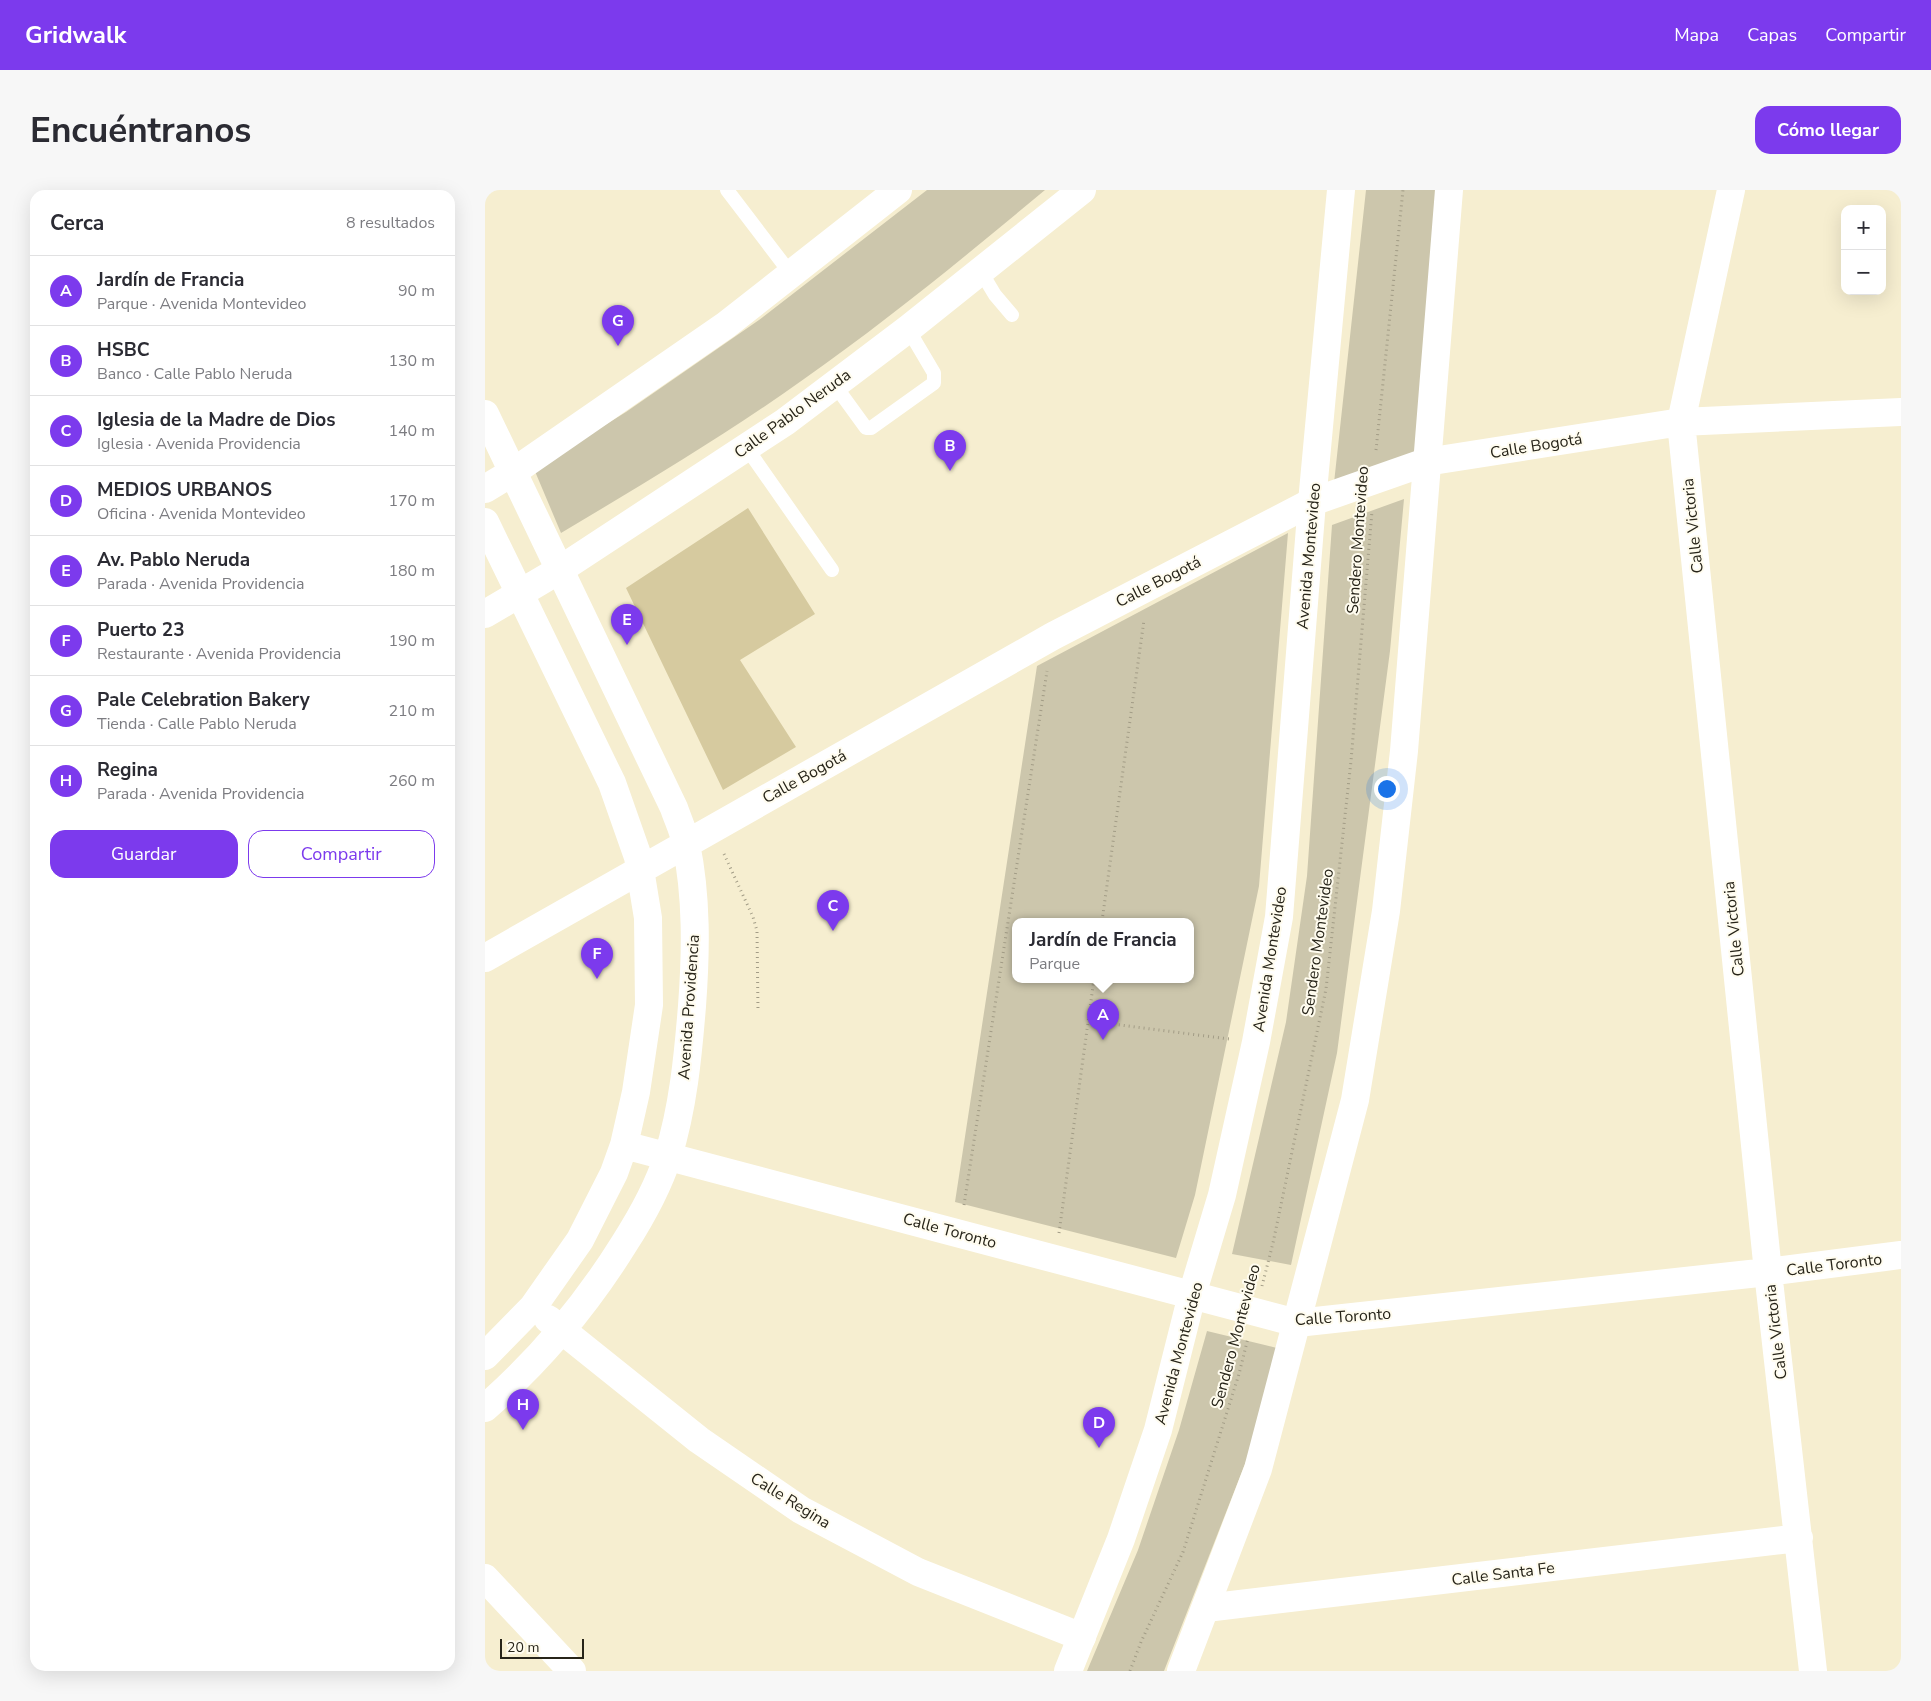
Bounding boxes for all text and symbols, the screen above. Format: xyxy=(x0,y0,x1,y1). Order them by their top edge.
text: Gridwalk xyxy=(25,19,126,51)
text: Mapa xyxy=(1674,23,1719,47)
text: Capas xyxy=(1747,23,1797,47)
text: Compartir xyxy=(1825,23,1906,47)
button: Cómo llegar xyxy=(1755,106,1901,154)
text: Encuéntranos xyxy=(30,107,251,154)
map controls xyxy=(1841,205,1886,295)
button: + xyxy=(1841,205,1886,250)
text: Cerca xyxy=(50,209,104,237)
text: 8 resultados xyxy=(346,212,435,234)
button: − xyxy=(1841,250,1886,295)
text: Jardín de Francia xyxy=(97,267,244,293)
text: A xyxy=(60,280,72,302)
text: 90 m xyxy=(398,280,435,302)
text: Parque · Avenida Montevideo xyxy=(97,293,306,315)
pin: G xyxy=(602,305,634,346)
text: HSBC xyxy=(97,337,150,363)
text: B xyxy=(60,350,72,372)
text: 130 m xyxy=(388,350,435,372)
text: Banco · Calle Pablo Neruda xyxy=(97,363,292,385)
street label: Calle Pablo Neruda xyxy=(730,364,855,464)
text: Iglesia de la Madre de Dios xyxy=(97,407,336,433)
text: C xyxy=(61,420,71,442)
text: 140 m xyxy=(388,420,435,442)
street label: Calle Bogotá xyxy=(1489,428,1584,464)
pin: B xyxy=(934,430,966,471)
text: Iglesia · Avenida Providencia xyxy=(97,433,301,455)
street label: Sendero Montevideo xyxy=(1342,465,1374,615)
text: MEDIOS URBANOS xyxy=(97,477,272,503)
street label: Calle Victoria xyxy=(1677,477,1709,575)
street label: Avenida Montevideo xyxy=(1292,482,1326,630)
text: D xyxy=(60,490,72,512)
text: 170 m xyxy=(388,490,435,512)
text: Oficina · Avenida Montevideo xyxy=(97,503,306,525)
text: Av. Pablo Neruda xyxy=(97,547,250,573)
street label: Calle Bogotá xyxy=(1112,551,1205,613)
text: E xyxy=(61,560,71,582)
text: 180 m xyxy=(388,560,435,582)
text: Parada · Avenida Providencia xyxy=(97,573,304,595)
pin: E xyxy=(611,604,643,645)
text: Puerto 23 xyxy=(97,617,185,643)
text: F xyxy=(62,630,71,652)
text: 190 m xyxy=(388,630,435,652)
text: Restaurante · Avenida Providencia xyxy=(97,643,341,665)
text: Pale Celebration Bakery xyxy=(97,687,310,713)
text: G xyxy=(60,700,72,722)
text: 210 m xyxy=(388,700,435,722)
text: Tienda · Calle Pablo Neruda xyxy=(97,713,297,735)
street label: Calle Bogotá xyxy=(758,745,850,809)
text: Regina xyxy=(97,757,158,783)
text: H xyxy=(60,770,72,792)
text: 260 m xyxy=(388,770,435,792)
your location xyxy=(1374,776,1400,802)
text: Parada · Avenida Providencia xyxy=(97,783,304,805)
button: Guardar xyxy=(50,830,238,878)
button: Compartir xyxy=(248,830,435,878)
street label: Sendero Montevideo xyxy=(1297,867,1339,1017)
street label: Calle Victoria xyxy=(1718,880,1750,978)
street label: Avenida Montevideo xyxy=(1248,885,1292,1033)
pin: C xyxy=(817,890,849,931)
popup xyxy=(1012,918,1194,983)
text: Jardín de Francia xyxy=(1029,927,1177,953)
street label: Avenida Providencia xyxy=(673,934,705,1080)
pin: F xyxy=(581,938,613,979)
text: Parque xyxy=(1029,953,1080,975)
pin: A xyxy=(1087,999,1119,1040)
street label: Calle Toronto xyxy=(900,1208,999,1254)
street label: Calle Toronto xyxy=(1785,1248,1883,1282)
street label: Sendero Montevideo xyxy=(1206,1262,1266,1411)
street label: Avenida Montevideo xyxy=(1149,1279,1209,1427)
street label: Calle Victoria xyxy=(1759,1283,1793,1381)
street label: Calle Toronto xyxy=(1294,1303,1392,1331)
pin: H xyxy=(507,1389,539,1430)
pin: D xyxy=(1083,1407,1115,1448)
street label: Calle Regina xyxy=(746,1467,835,1534)
street label: Calle Santa Fe xyxy=(1450,1557,1556,1591)
scale bar xyxy=(500,1636,584,1659)
text: 20 m xyxy=(507,1638,539,1657)

